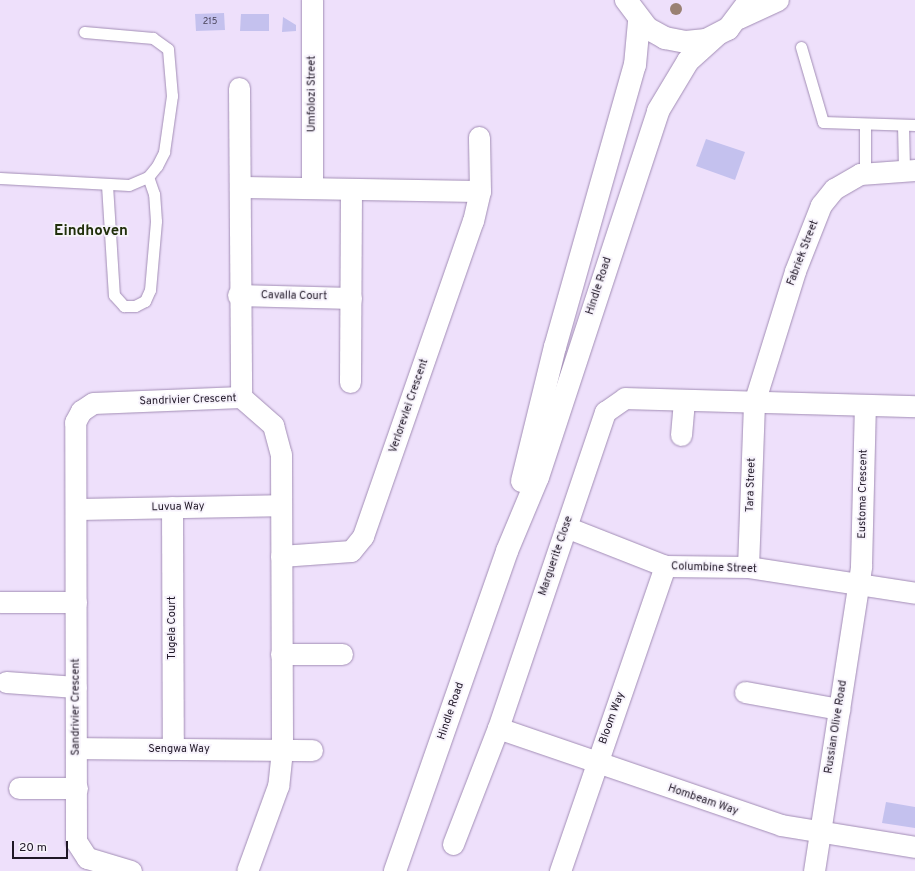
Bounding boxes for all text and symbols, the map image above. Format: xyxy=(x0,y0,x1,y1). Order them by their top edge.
house number: 215 xyxy=(203,17,217,27)
street label: Umfolozi Street xyxy=(305,56,319,132)
street label: Fabriek Street xyxy=(784,218,822,288)
district label: Eindhoven xyxy=(54,223,128,241)
street label: Hindle Road xyxy=(583,255,615,317)
street label: Cavalla Court xyxy=(261,289,327,303)
street label: Verlorevlei Crescent xyxy=(387,357,431,455)
street label: Sandrivier Crescent xyxy=(139,392,237,408)
street label: Eustoma Crescent xyxy=(856,449,870,539)
street label: Tara Street xyxy=(743,458,759,512)
street label: Luvua Way xyxy=(151,500,205,514)
street label: Marguerite Close xyxy=(536,514,576,598)
street label: Columbine Street xyxy=(671,560,757,576)
street label: Tugela Court xyxy=(165,596,179,660)
street label: Sandrivier Crescent xyxy=(69,658,83,756)
street label: Russian Olive Road xyxy=(822,679,850,775)
street label: Hindle Road xyxy=(435,681,467,741)
street label: Bloom Way xyxy=(596,690,628,746)
street label: Sengwa Way xyxy=(148,742,210,756)
street label: Hombeam Way xyxy=(666,782,740,818)
scale bar xyxy=(14,833,70,859)
text: 20 m xyxy=(19,840,47,856)

